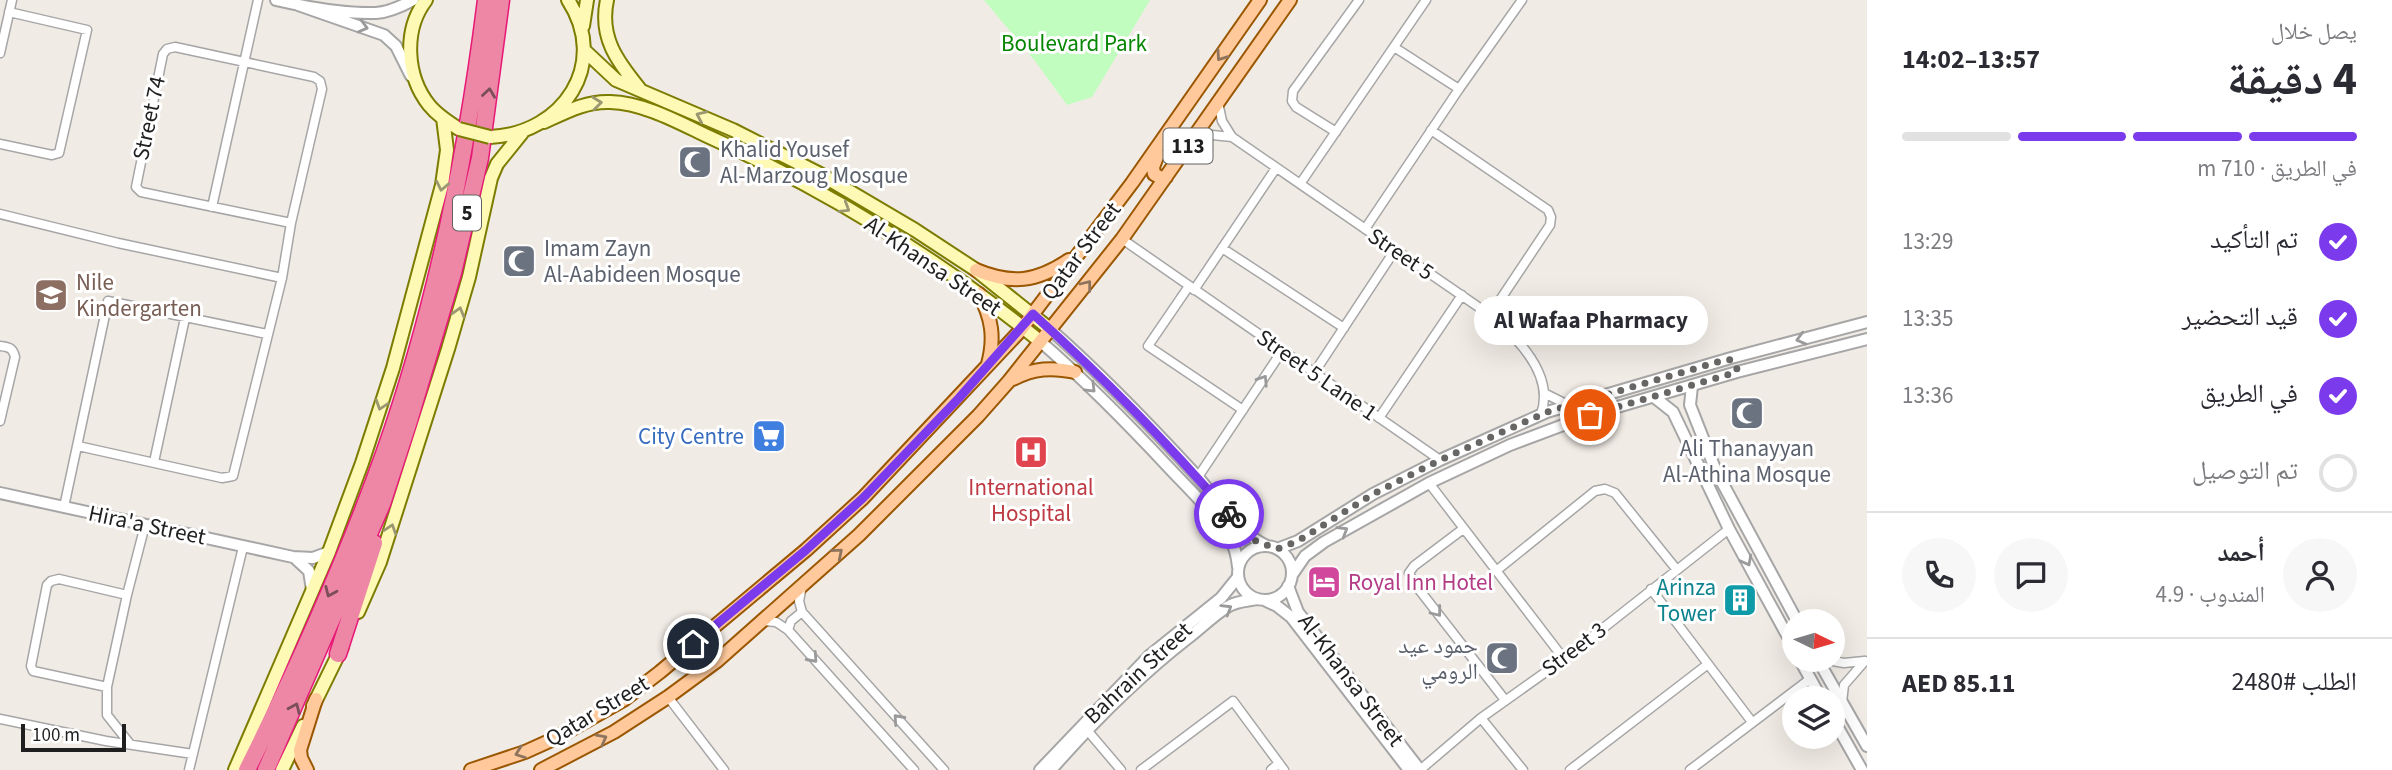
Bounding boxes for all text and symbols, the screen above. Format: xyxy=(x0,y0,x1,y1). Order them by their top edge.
text: يصل خلال xyxy=(2271,15,2357,48)
one-way arrow xyxy=(357,19,369,33)
park label: Boulevard Park xyxy=(1001,27,1148,60)
text: 13:57–14:02 xyxy=(1902,41,2040,78)
text: 4 دقيقة xyxy=(2227,47,2357,112)
one-way arrow xyxy=(1217,48,1229,61)
street label: Street 74 xyxy=(124,73,174,163)
one-way arrow xyxy=(481,87,496,99)
one-way arrow xyxy=(592,96,603,111)
one-way arrow xyxy=(696,110,708,124)
road number: 113 xyxy=(1164,128,1212,164)
place label: Khalid Yousef Al-Marzoug Mosque xyxy=(720,133,908,192)
mosque icon: Khalid Yousef Al-Marzoug Mosque xyxy=(676,143,714,181)
text: في الطريق · 710 m xyxy=(2197,152,2357,185)
one-way arrow xyxy=(435,180,450,192)
street label: Qatar Street xyxy=(1033,195,1129,307)
road number: 5 xyxy=(453,196,481,230)
one-way arrow xyxy=(838,200,851,213)
street label: Al-Khansa Street xyxy=(858,208,1008,324)
street label: Street 5 xyxy=(1361,220,1441,288)
text: تم التأكيد xyxy=(2210,221,2298,258)
icon: check xyxy=(2319,223,2357,261)
text: 13:29 xyxy=(1902,225,1953,258)
place label: Imam Zayn Al-Aabideen Mosque xyxy=(544,232,741,291)
mosque icon: Imam Zayn Al-Aabideen Mosque xyxy=(500,242,538,280)
place label: Nile Kindergarten xyxy=(76,266,202,325)
school or university icon: Nile Kindergarten xyxy=(32,276,70,314)
one-way arrow xyxy=(1078,280,1091,293)
callout: Al Wafaa Pharmacy xyxy=(1473,296,1707,345)
text: قيد التحضير xyxy=(2182,298,2298,335)
icon: check xyxy=(2319,300,2357,338)
text: 13:35 xyxy=(1902,302,1953,335)
text: Al Wafaa Pharmacy xyxy=(1494,304,1688,337)
one-way arrow xyxy=(450,306,465,318)
street label: Street 5 Lane 1 xyxy=(1250,321,1384,429)
one-way arrow xyxy=(1795,331,1807,345)
one-way arrow xyxy=(1255,375,1268,388)
text: في الطريق xyxy=(2200,375,2298,412)
icon: check xyxy=(2319,377,2357,415)
text: 13:36 xyxy=(1902,379,1953,412)
one-way arrow xyxy=(1083,380,1096,393)
pin xyxy=(1560,385,1620,445)
mosque icon: Ali Thanayyan Al-Athina Mosque xyxy=(1728,394,1766,432)
icon: bag xyxy=(1571,396,1609,434)
one-way arrow xyxy=(375,398,389,411)
supermarket icon: City Centre xyxy=(750,417,788,455)
place label: City Centre xyxy=(638,420,744,453)
place label: Ali Thanayyan Al-Athina Mosque xyxy=(1663,432,1831,491)
hospital icon: International Hospital xyxy=(1012,433,1050,471)
text: تم التوصيل xyxy=(2192,452,2298,489)
place label: International Hospital xyxy=(968,471,1094,530)
courier xyxy=(1194,479,1264,549)
icon: bike xyxy=(1210,495,1248,533)
street label: Hira'a Street xyxy=(85,496,209,554)
one-way arrow xyxy=(383,524,397,536)
one-way arrow xyxy=(1335,527,1348,540)
text: أحمد xyxy=(2217,534,2265,571)
button: phone xyxy=(1902,538,1976,612)
button: chat xyxy=(1994,538,2068,612)
button: person xyxy=(2283,538,2357,612)
one-way arrow xyxy=(829,549,842,561)
one-way arrow xyxy=(1738,554,1752,567)
hotel icon: Royal Inn Hotel xyxy=(1305,563,1343,601)
place label: Royal Inn Hotel xyxy=(1348,566,1493,599)
place label: Arinza Tower xyxy=(1656,571,1717,630)
text: المندوب · 4.9 xyxy=(2155,578,2265,611)
building icon: Arinza Tower xyxy=(1721,581,1759,619)
one-way arrow xyxy=(324,585,338,597)
one-way arrow xyxy=(1220,604,1233,617)
one-way arrow xyxy=(1428,604,1441,617)
street label: Al-Khansa Street xyxy=(1290,607,1412,754)
north arrow xyxy=(1782,609,1844,672)
map controls xyxy=(1782,609,1845,749)
pin xyxy=(663,614,723,674)
street label: Bahrain Street xyxy=(1077,614,1200,732)
street label: Street 3 xyxy=(1535,614,1613,684)
icon: home xyxy=(674,625,712,663)
place label: حمود عيد الرومي xyxy=(1398,629,1478,689)
mosque icon: حمود عيد الرومي xyxy=(1483,639,1521,677)
one-way arrow xyxy=(805,650,817,663)
text: الطلب #2480 xyxy=(2232,663,2357,700)
text: AED 85.11 xyxy=(1902,665,2016,702)
street label: Qatar Street xyxy=(539,667,655,755)
button: layers xyxy=(1782,686,1845,749)
one-way arrow xyxy=(287,703,301,715)
one-way arrow xyxy=(894,714,906,727)
scale bar xyxy=(21,721,126,753)
text: 100 m xyxy=(32,722,80,749)
one-way arrow xyxy=(594,734,607,747)
one-way arrow xyxy=(514,745,526,759)

